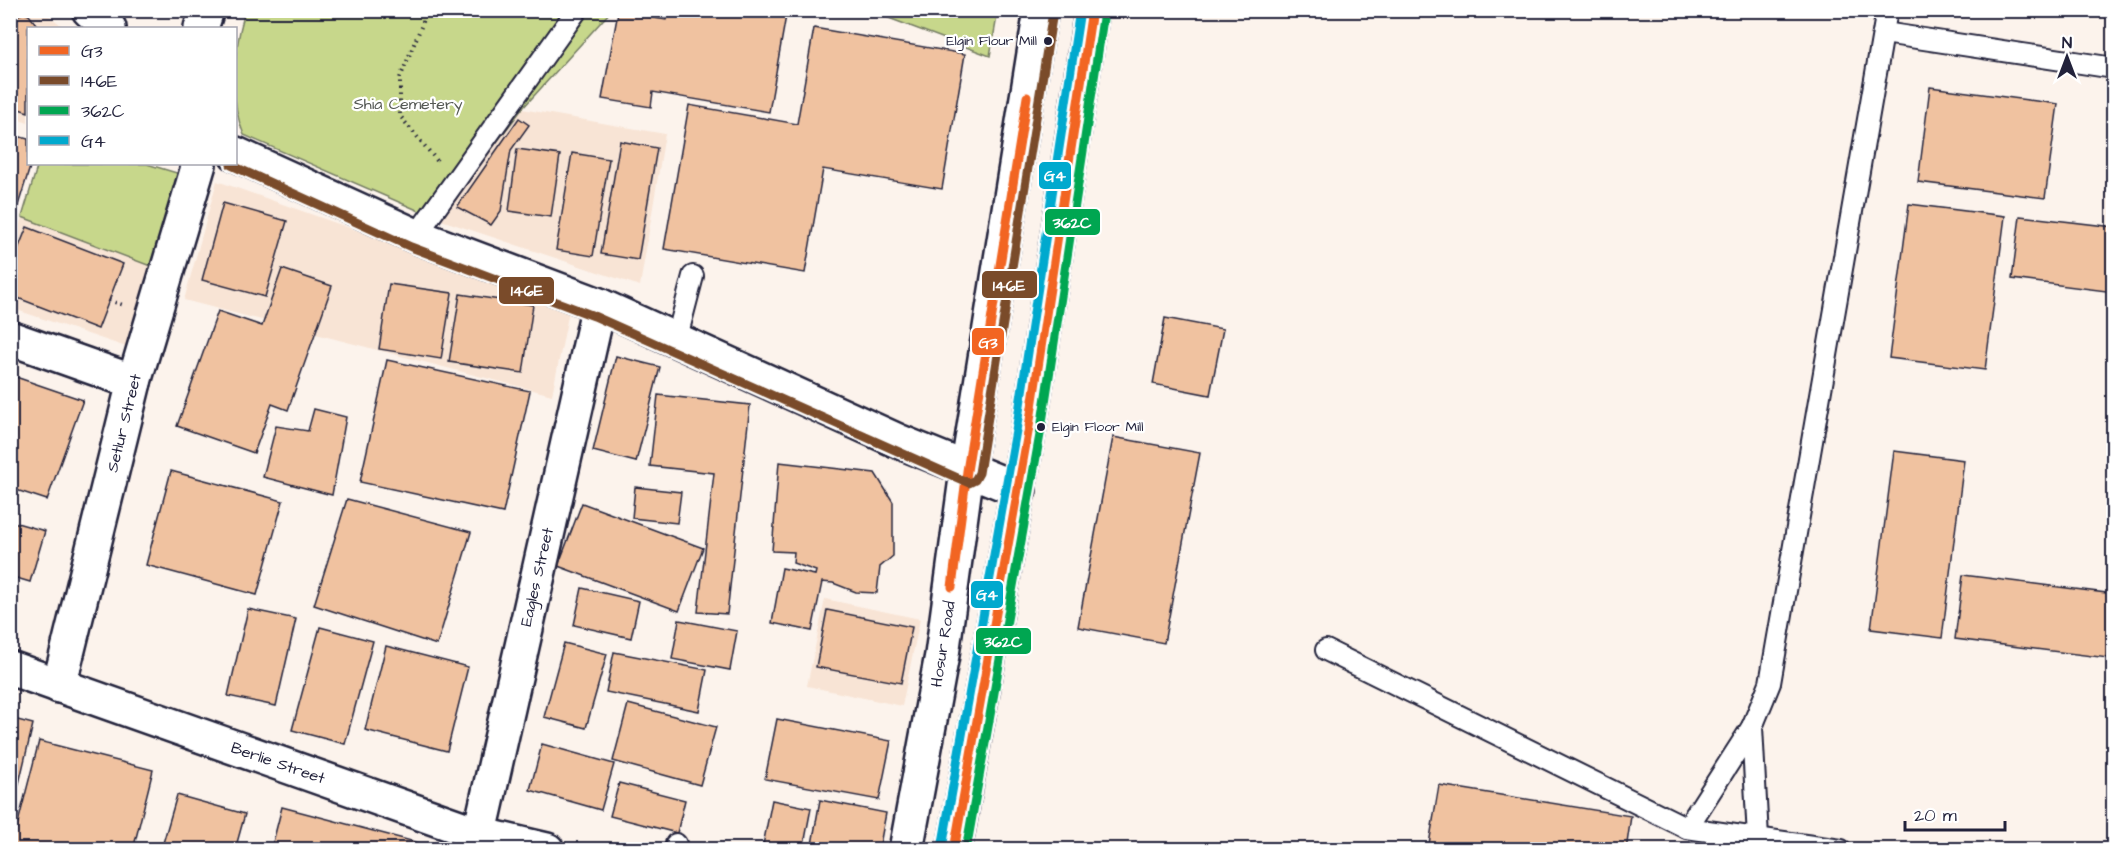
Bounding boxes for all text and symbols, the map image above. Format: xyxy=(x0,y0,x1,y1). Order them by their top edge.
legend xyxy=(27,27,237,165)
north arrow xyxy=(2037,27,2097,87)
place label: Elgin Flour Mill xyxy=(946,31,1037,51)
text: N xyxy=(2062,32,2072,54)
marker: Elgin Flour Mill xyxy=(1042,35,1054,47)
text: G3 xyxy=(81,39,103,64)
text: 146E xyxy=(81,69,118,94)
park label: Shia Cemetery xyxy=(354,93,463,116)
text: 362C xyxy=(81,99,125,124)
text: G4 xyxy=(81,129,106,154)
line badge: G4 xyxy=(1038,161,1072,190)
text: G4 xyxy=(1044,165,1066,187)
line badge: 362C xyxy=(1044,208,1101,236)
text: 362C xyxy=(1052,212,1092,234)
line badge: 146E xyxy=(981,270,1038,299)
text: 146E xyxy=(993,275,1026,297)
line badge: 146E xyxy=(498,276,555,305)
text: 146E xyxy=(511,280,544,302)
line badge: G3 xyxy=(971,327,1005,356)
text: G3 xyxy=(978,332,998,354)
street label: Setlur Street xyxy=(101,371,147,474)
place label: Elgin Floor Mill xyxy=(1052,417,1144,437)
marker: Elgin Floor Mill xyxy=(1035,421,1047,433)
street label: Eagles Street xyxy=(515,525,560,629)
line badge: G4 xyxy=(970,580,1004,609)
text: G4 xyxy=(976,584,998,606)
street label: Hosur Road xyxy=(925,599,961,689)
line badge: 362C xyxy=(975,627,1032,655)
text: 362C xyxy=(983,631,1023,653)
street label: Berlie Street xyxy=(228,737,329,790)
scale bar xyxy=(1905,794,2006,832)
text: 20 m xyxy=(1914,803,1957,828)

